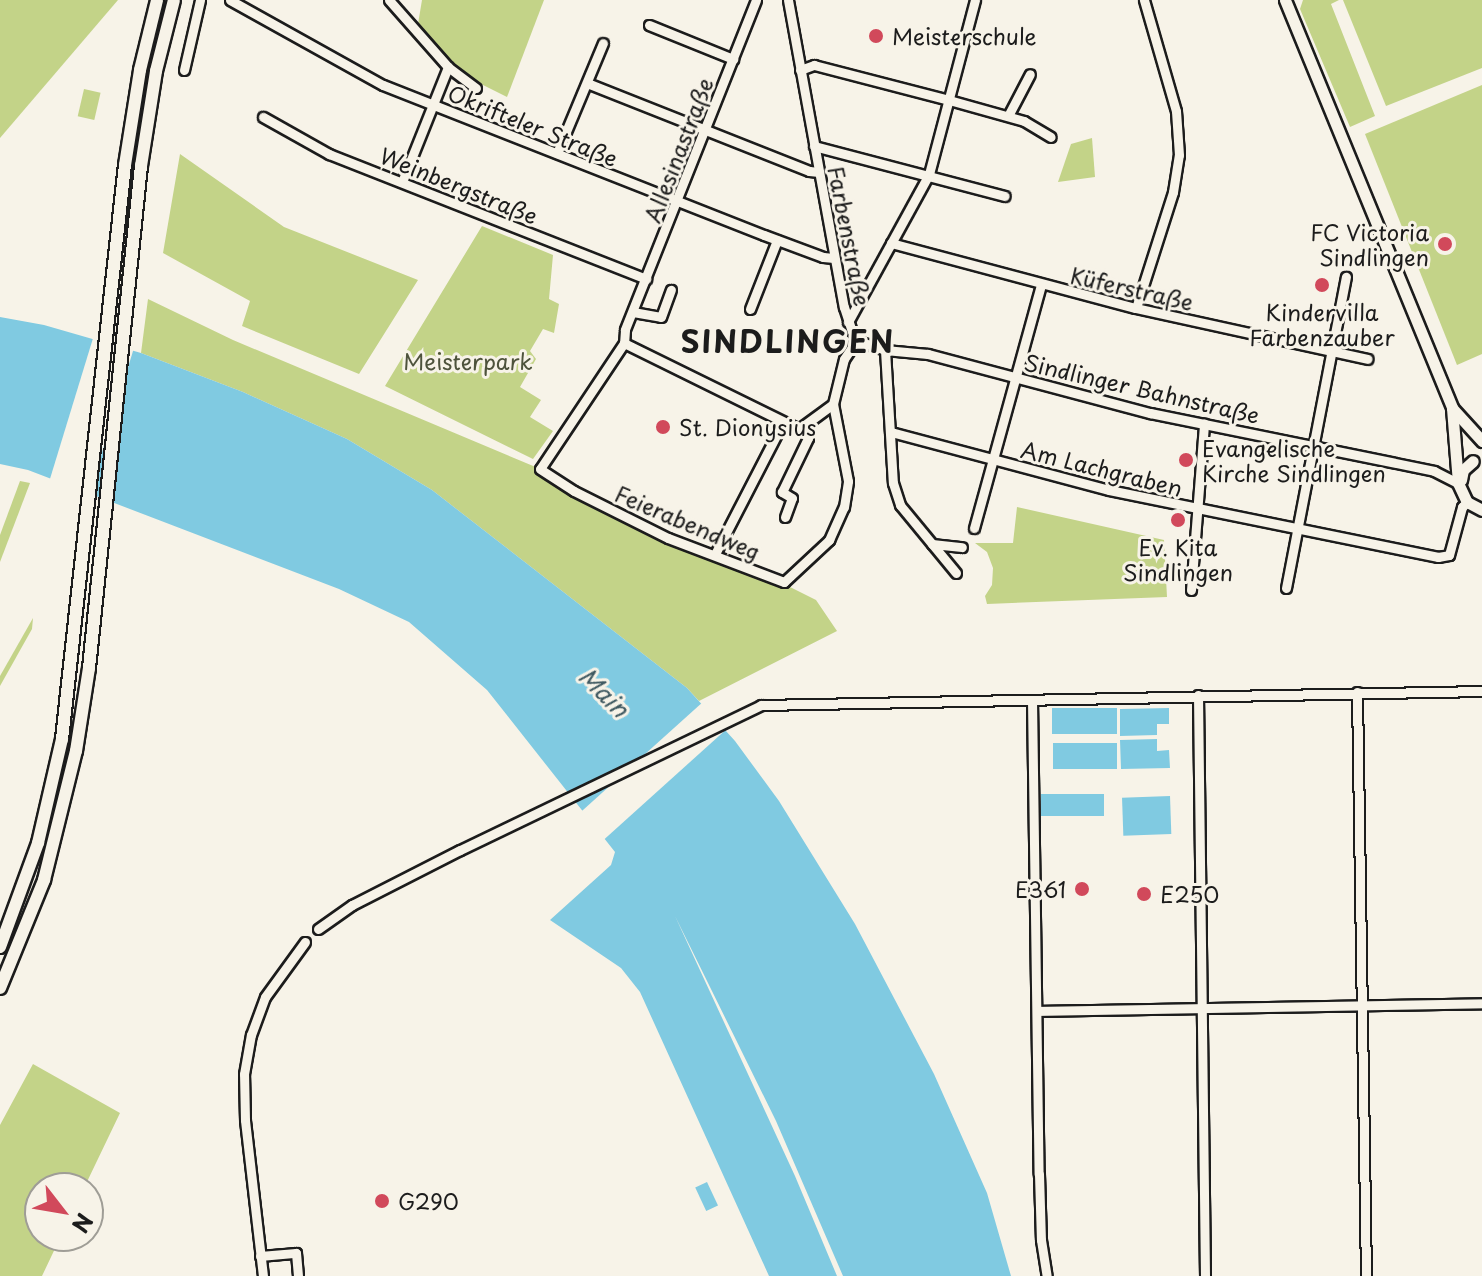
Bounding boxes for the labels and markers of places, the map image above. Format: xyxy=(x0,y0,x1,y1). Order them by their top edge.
place label: Meisterschule xyxy=(892,23,1036,49)
marker: Meisterschule xyxy=(867,27,885,45)
place label: FC Victoria Sindlingen xyxy=(1310,218,1429,270)
marker: FC Victoria Sindlingen xyxy=(1436,235,1454,253)
marker: Kindervilla Farbenzauber xyxy=(1313,276,1331,294)
place label: Kindervilla Farbenzauber xyxy=(1249,298,1395,350)
place label: St. Dionysius xyxy=(679,414,817,440)
marker: St. Dionysius xyxy=(654,418,672,436)
place label: Evangelische Kirche Sindlingen xyxy=(1202,434,1387,486)
marker: Evangelische Kirche Sindlingen xyxy=(1177,451,1195,469)
marker: Ev. Kita Sindlingen xyxy=(1169,511,1187,529)
place label: Ev. Kita Sindlingen xyxy=(1123,533,1233,584)
place label: E361 xyxy=(1015,876,1066,902)
marker: E361 xyxy=(1073,880,1091,898)
place label: E250 xyxy=(1160,881,1219,907)
marker: E250 xyxy=(1135,885,1153,903)
place label: G290 xyxy=(398,1188,459,1214)
marker: G290 xyxy=(373,1192,391,1210)

